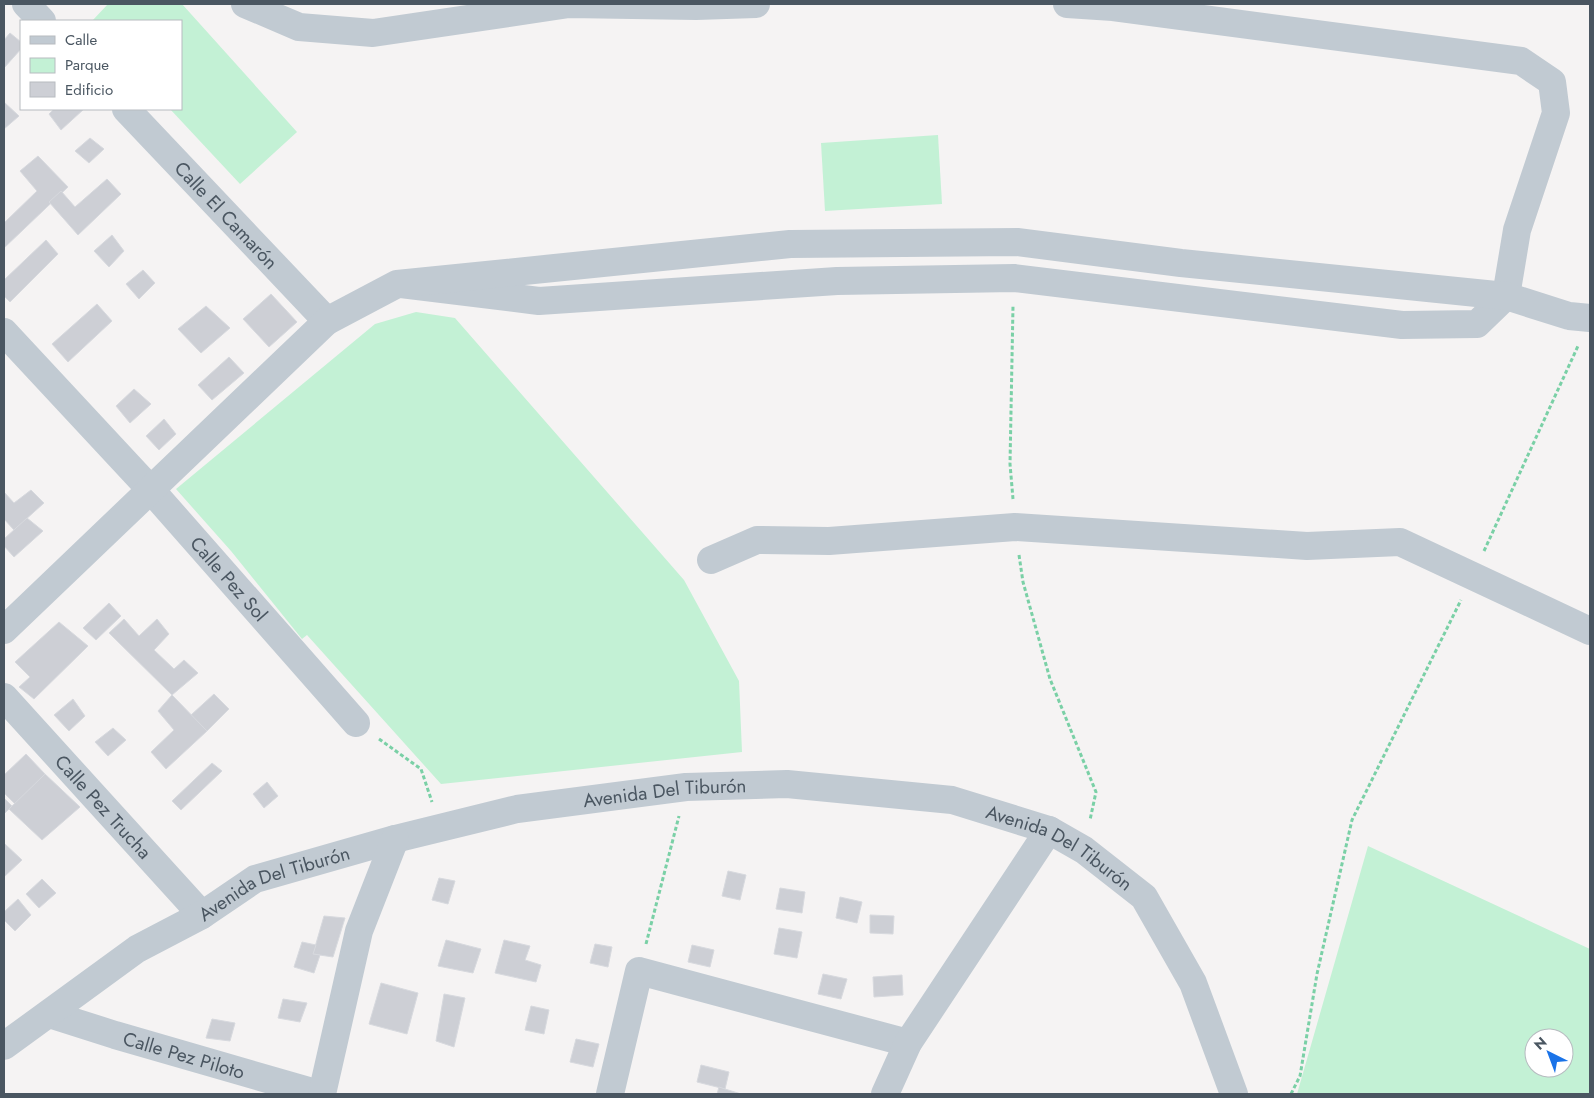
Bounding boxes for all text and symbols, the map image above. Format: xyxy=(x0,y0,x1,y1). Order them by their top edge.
legend xyxy=(20,20,182,110)
text: Calle xyxy=(65,29,97,51)
text: Parque xyxy=(65,54,109,76)
text: Edificio xyxy=(65,79,113,101)
street label: Calle El Camarón xyxy=(169,155,284,275)
street label: Calle Pez Sol xyxy=(184,530,274,627)
street label: Calle Pez Trucha xyxy=(49,749,158,865)
street label: Avenida Del Tiburón xyxy=(581,772,747,814)
street label: Avenida Del Tiburón xyxy=(983,798,1139,897)
street label: Avenida Del Tiburón xyxy=(193,839,353,927)
street label: Calle Pez Piloto xyxy=(120,1025,248,1085)
north arrow xyxy=(1524,1028,1574,1078)
text: N xyxy=(1529,1032,1551,1054)

